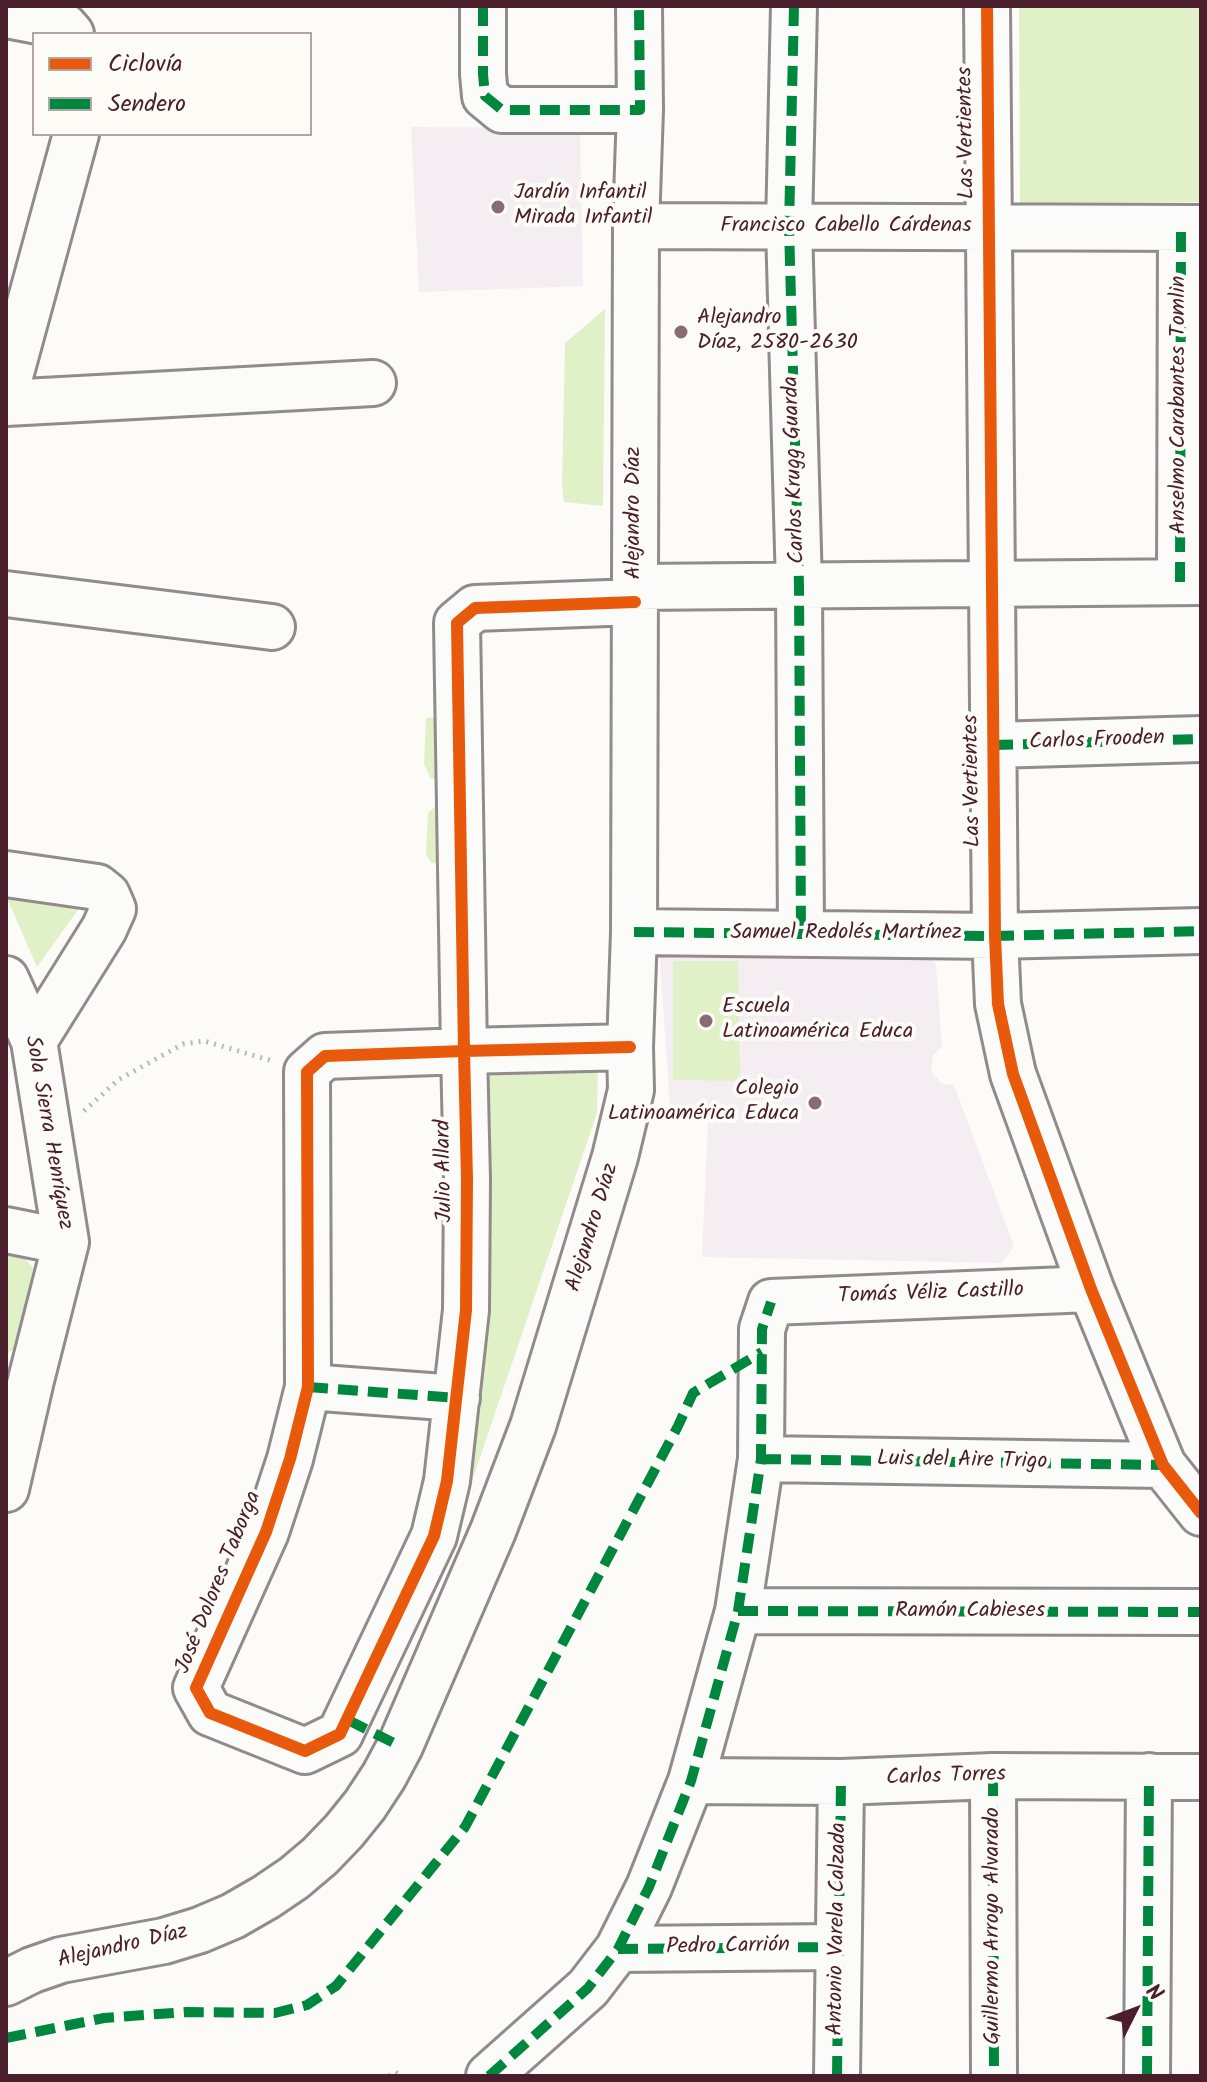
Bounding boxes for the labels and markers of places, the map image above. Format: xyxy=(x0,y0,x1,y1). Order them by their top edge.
place label: Jardín Infantil Mirada Infantil xyxy=(514,181,652,232)
marker: Jardín Infantil Mirada Infantil xyxy=(489,198,507,216)
place label: Alejandro Díaz, 2580-2630 xyxy=(697,306,858,358)
marker: Alejandro Díaz, 2580-2630 xyxy=(672,323,690,341)
place label: Escuela Latinoamérica Educa xyxy=(722,995,913,1046)
marker: Escuela Latinoamérica Educa xyxy=(697,1012,715,1030)
place label: Colegio Latinoamérica Educa xyxy=(608,1077,799,1128)
marker: Colegio Latinoamérica Educa xyxy=(806,1094,824,1112)

